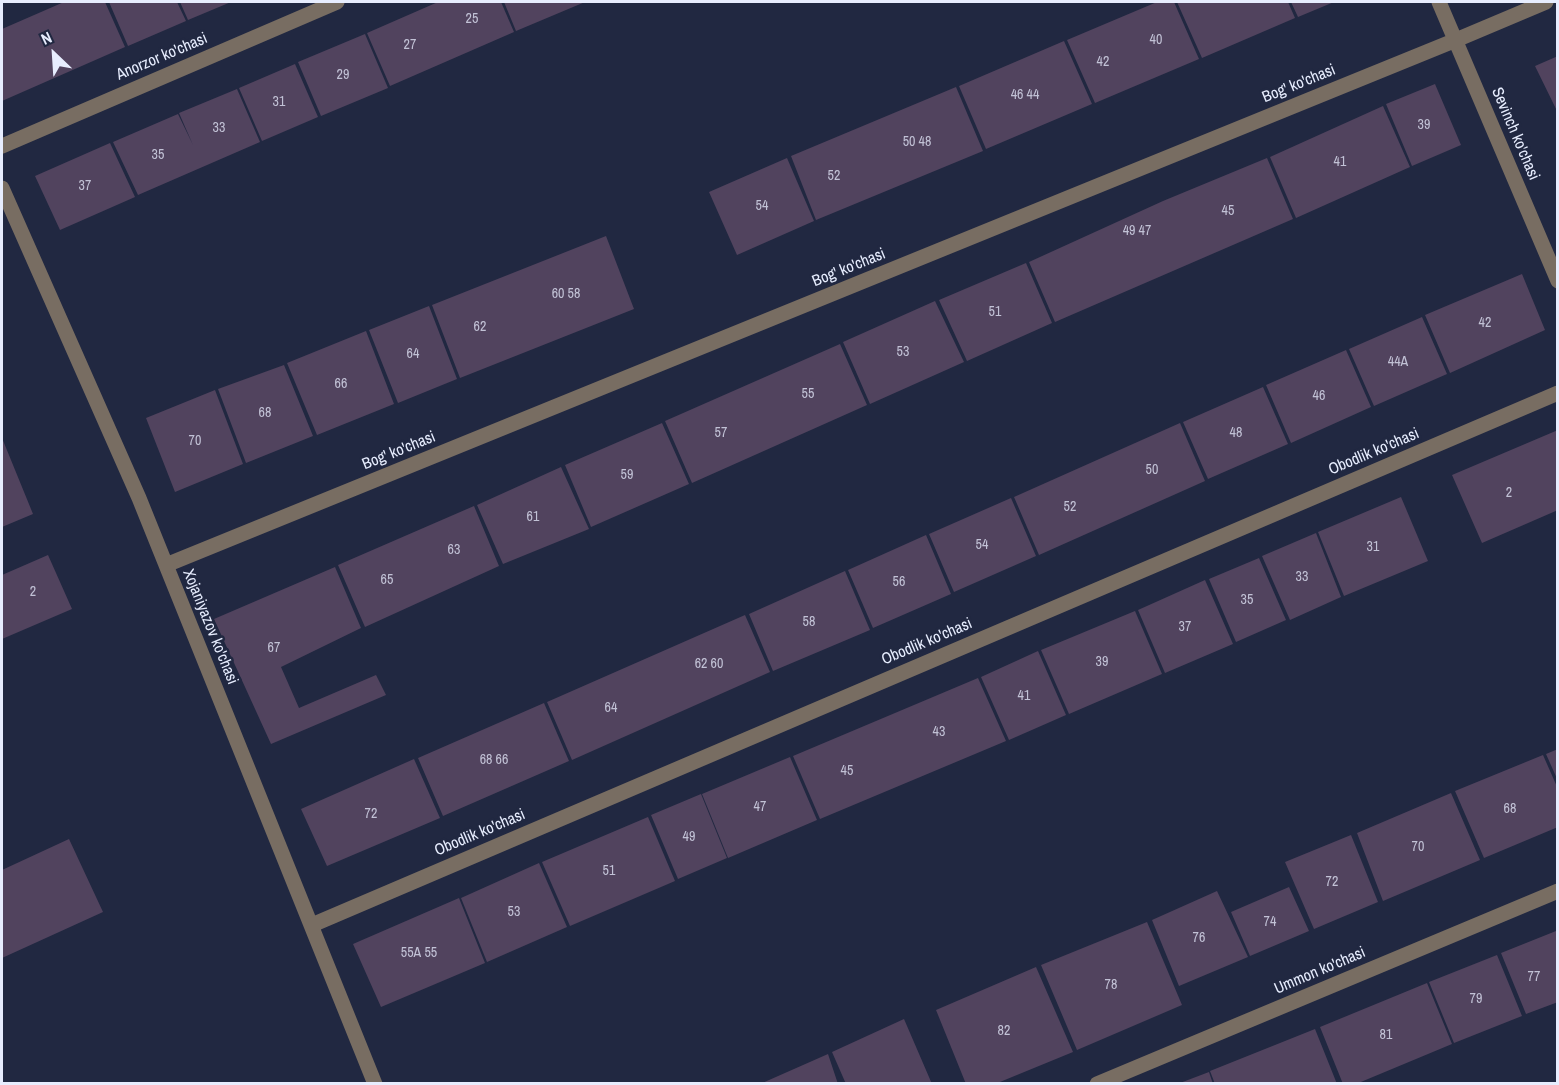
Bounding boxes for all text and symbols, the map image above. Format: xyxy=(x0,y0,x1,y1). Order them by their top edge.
house number: 25 xyxy=(466,11,478,27)
north arrow xyxy=(24,24,84,84)
text: N xyxy=(37,26,55,50)
street label: Anorzor ko'chasi xyxy=(113,29,211,85)
house number: 40 xyxy=(1150,32,1162,48)
house number: 27 xyxy=(404,37,416,53)
house number: 42 xyxy=(1097,54,1109,70)
street label: Bog' ko'chasi xyxy=(1260,61,1338,107)
house number: 29 xyxy=(337,67,349,83)
street label: Sevinch ko'chasi xyxy=(1487,85,1543,183)
house number: 46 44 xyxy=(1011,87,1039,103)
house number: 31 xyxy=(273,94,285,110)
house number: 39 xyxy=(1418,117,1430,133)
house number: 33 xyxy=(213,120,225,136)
house number: 50 48 xyxy=(903,134,931,150)
house number: 35 xyxy=(152,147,164,163)
house number: 41 xyxy=(1334,154,1346,170)
house number: 52 xyxy=(828,168,840,184)
house number: 37 xyxy=(79,178,91,194)
house number: 54 xyxy=(756,198,768,214)
house number: 45 xyxy=(1222,203,1234,219)
house number: 49 47 xyxy=(1123,223,1151,239)
street label: Bog' ko'chasi xyxy=(810,245,888,291)
house number: 60 58 xyxy=(552,286,580,302)
house number: 51 xyxy=(989,304,1001,320)
house number: 42 xyxy=(1479,315,1491,331)
house number: 62 xyxy=(474,319,486,335)
house number: 53 xyxy=(897,344,909,360)
house number: 64 xyxy=(407,346,419,362)
house number: 44A xyxy=(1388,354,1408,370)
house number: 66 xyxy=(335,376,347,392)
house number: 55 xyxy=(802,386,814,402)
house number: 46 xyxy=(1313,388,1325,404)
house number: 68 xyxy=(259,405,271,421)
street label: Obodlik ko'chasi xyxy=(1326,424,1422,480)
house number: 57 xyxy=(715,425,727,441)
house number: 48 xyxy=(1230,425,1242,441)
street label: Bog' ko'chasi xyxy=(360,428,438,474)
house number: 70 xyxy=(189,433,201,449)
house number: 50 xyxy=(1146,462,1158,478)
house number: 59 xyxy=(621,467,633,483)
house number: 2 xyxy=(1506,485,1512,501)
house number: 52 xyxy=(1064,499,1076,515)
house number: 61 xyxy=(527,509,539,525)
house number: 54 xyxy=(976,537,988,553)
house number: 31 xyxy=(1367,539,1379,555)
house number: 63 xyxy=(448,542,460,558)
street label: Xojaniyazov ko'chasi xyxy=(178,567,242,687)
house number: 33 xyxy=(1296,569,1308,585)
house number: 65 xyxy=(381,572,393,588)
house number: 56 xyxy=(893,574,905,590)
house number: 2 xyxy=(30,584,36,600)
house number: 35 xyxy=(1241,592,1253,608)
house number: 58 xyxy=(803,614,815,630)
street label: Obodlik ko'chasi xyxy=(879,614,975,670)
house number: 37 xyxy=(1179,619,1191,635)
house number: 67 xyxy=(268,640,280,656)
house number: 39 xyxy=(1096,654,1108,670)
house number: 62 60 xyxy=(695,656,723,672)
house number: 41 xyxy=(1018,688,1030,704)
house number: 64 xyxy=(605,700,617,716)
house number: 43 xyxy=(933,724,945,740)
house number: 68 66 xyxy=(480,752,508,768)
house number: 45 xyxy=(841,763,853,779)
house number: 47 xyxy=(754,799,766,815)
house number: 68 xyxy=(1504,801,1516,817)
street label: Obodlik ko'chasi xyxy=(432,805,528,861)
house number: 72 xyxy=(365,806,377,822)
house number: 49 xyxy=(683,829,695,845)
house number: 70 xyxy=(1412,839,1424,855)
house number: 51 xyxy=(603,863,615,879)
house number: 72 xyxy=(1326,874,1338,890)
house number: 53 xyxy=(508,904,520,920)
house number: 74 xyxy=(1264,914,1276,930)
house number: 76 xyxy=(1193,930,1205,946)
street label: Ummon ko'chasi xyxy=(1271,943,1369,999)
house number: 55A 55 xyxy=(401,945,437,961)
house number: 77 xyxy=(1528,969,1540,985)
house number: 78 xyxy=(1105,977,1117,993)
house number: 79 xyxy=(1470,991,1482,1007)
house number: 82 xyxy=(998,1023,1010,1039)
house number: 81 xyxy=(1380,1027,1392,1043)

